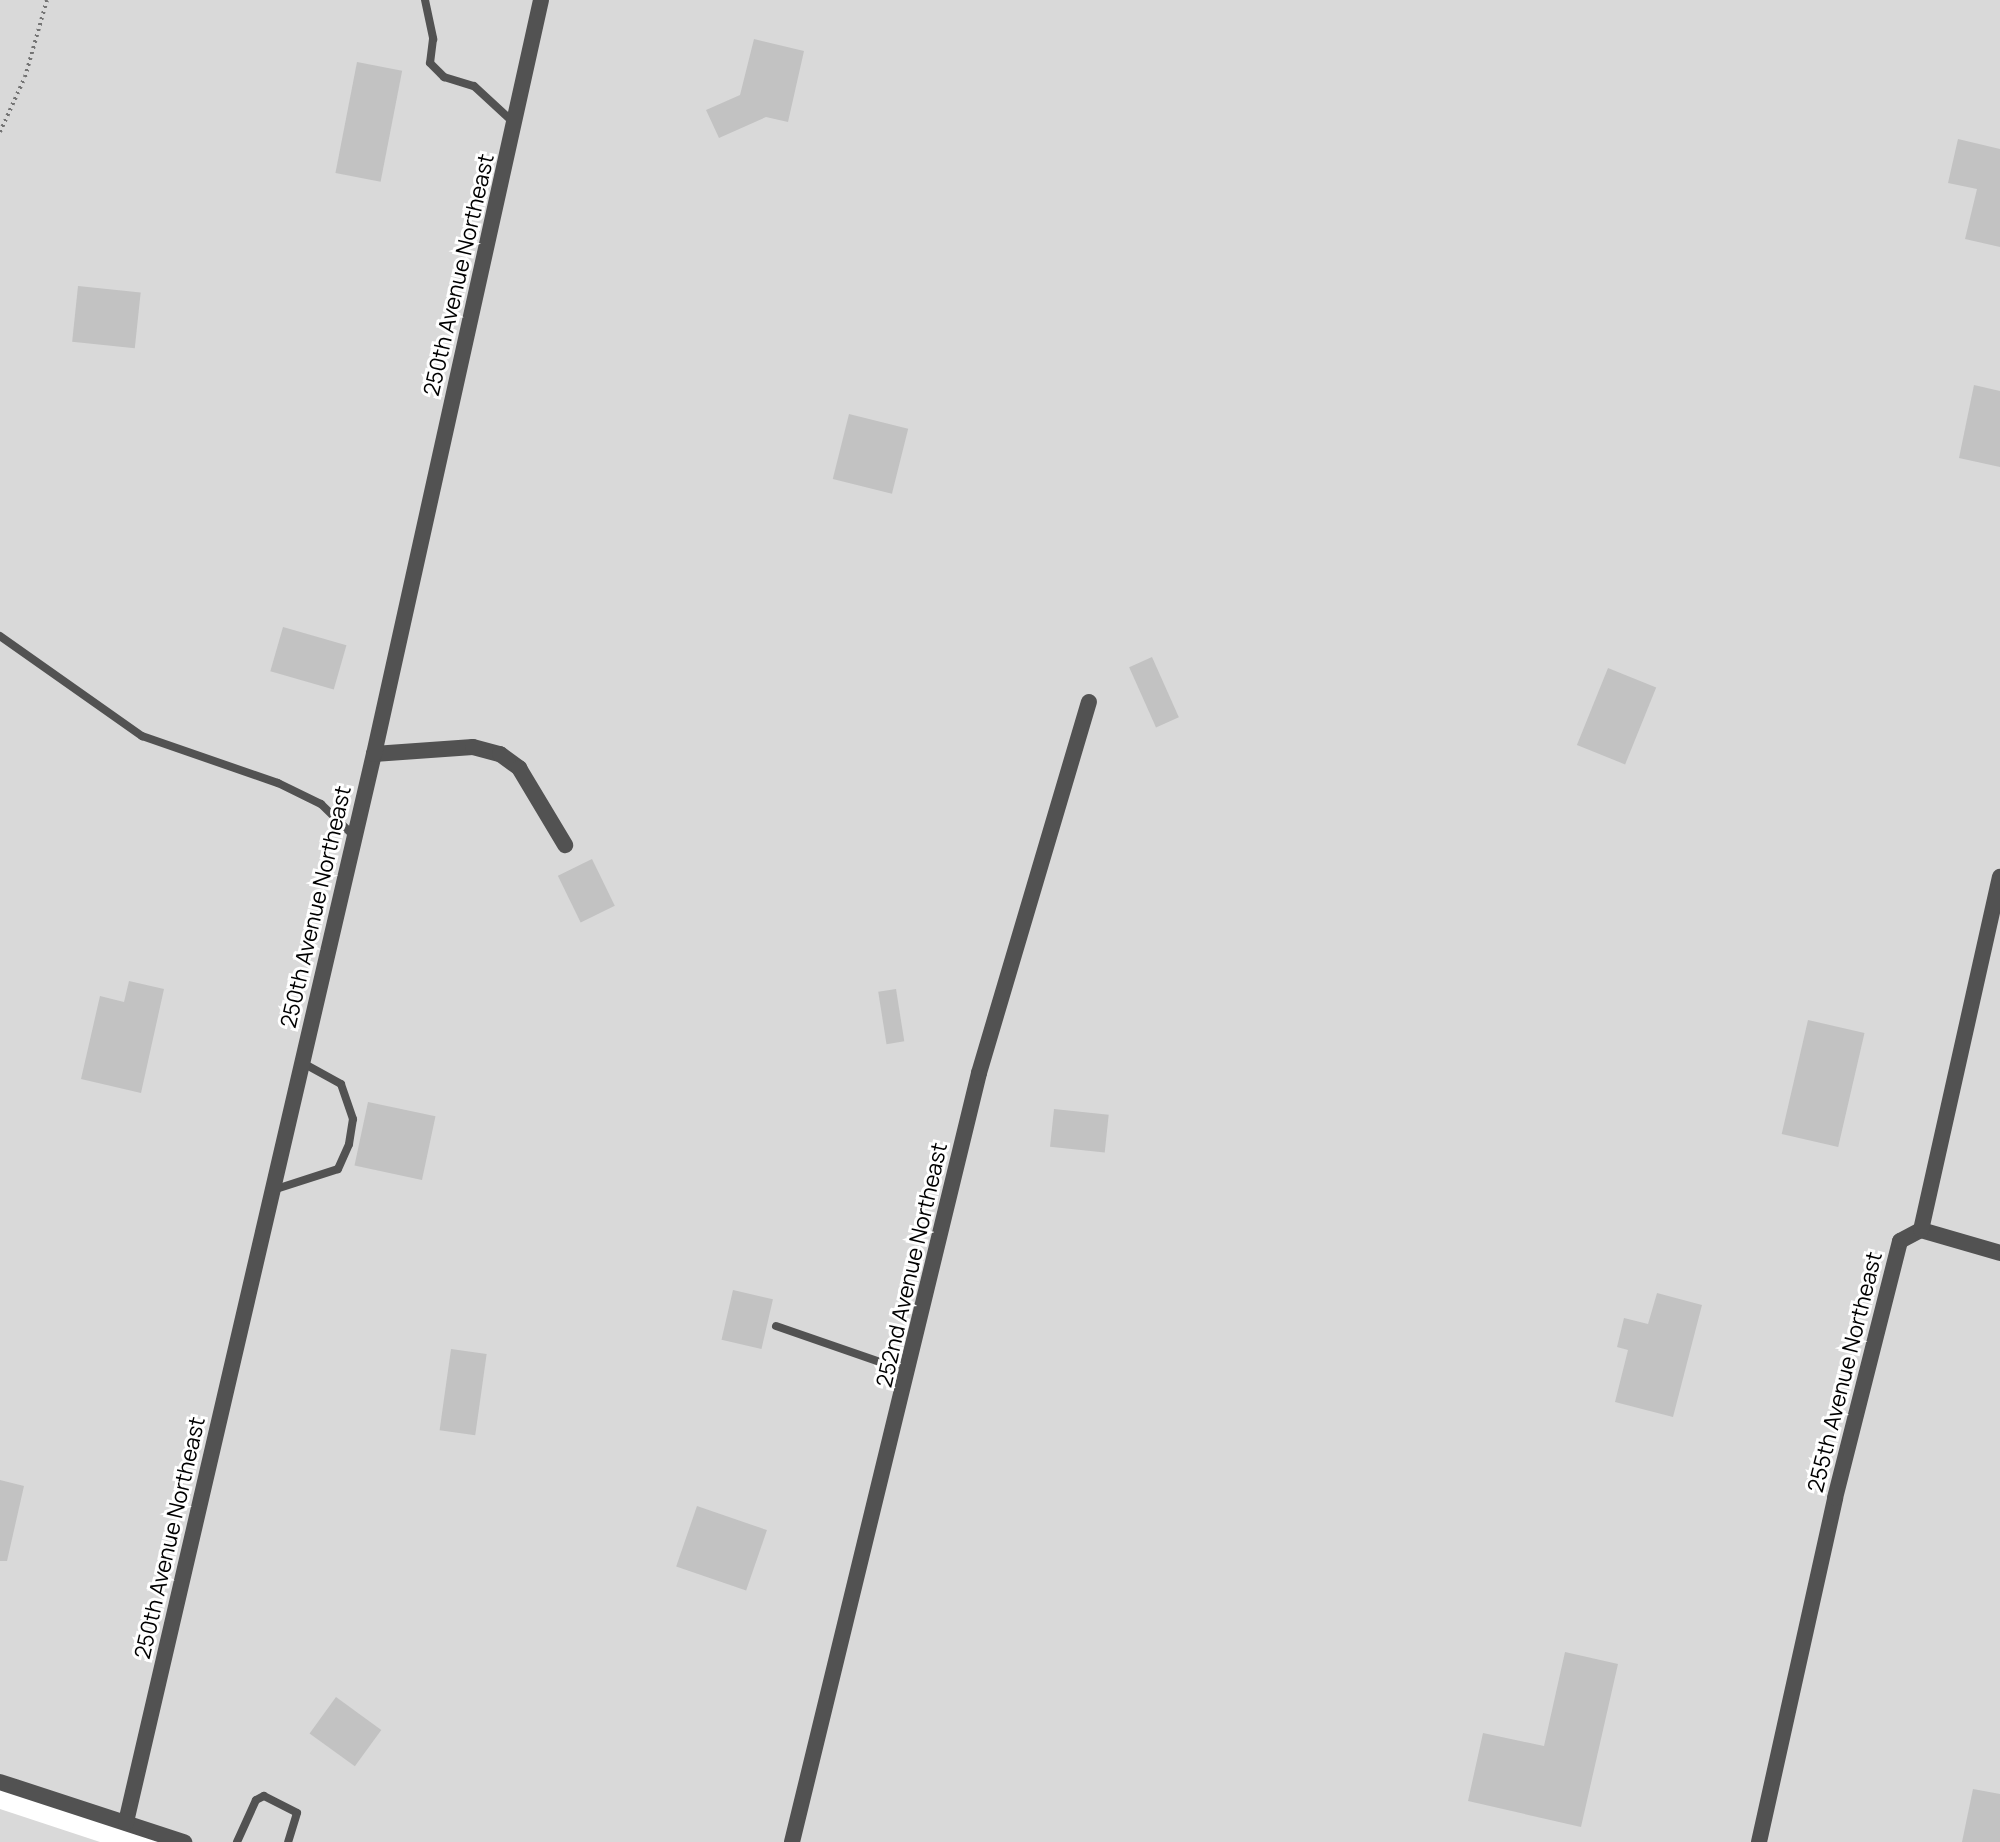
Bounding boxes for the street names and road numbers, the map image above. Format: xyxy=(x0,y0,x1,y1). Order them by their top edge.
street label: 250th Avenue Northeast xyxy=(418,151,500,399)
street label: 250th Avenue Northeast xyxy=(275,783,357,1031)
street label: 252nd Avenue Northeast xyxy=(871,1140,953,1390)
street label: 255th Avenue Northeast xyxy=(1802,1249,1888,1495)
street label: 250th Avenue Northeast xyxy=(129,1414,211,1662)

